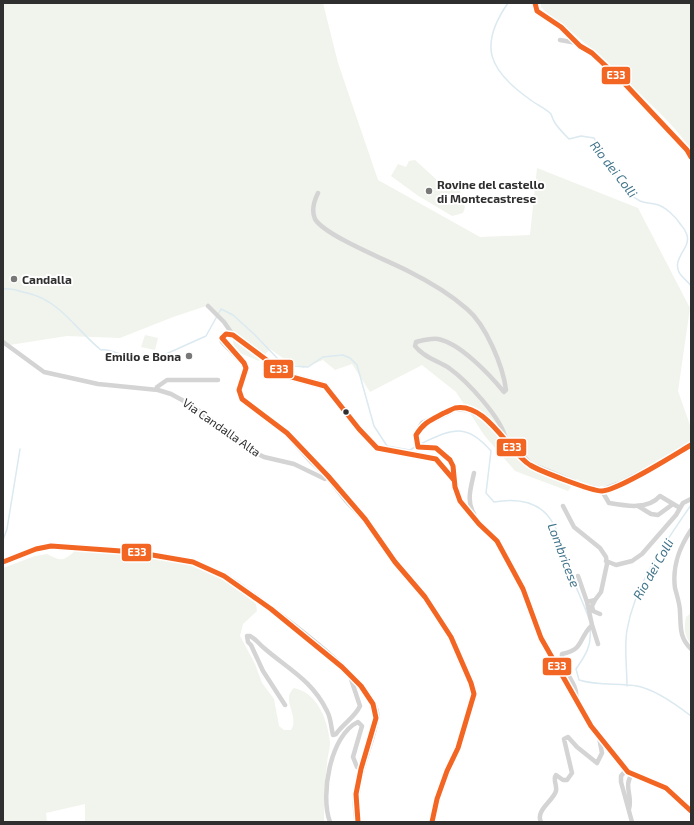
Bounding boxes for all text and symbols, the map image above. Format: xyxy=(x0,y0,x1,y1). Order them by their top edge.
line badge: E33 xyxy=(601,66,631,85)
text: E33 xyxy=(607,68,625,81)
water label: Rio dei Colli xyxy=(587,138,641,200)
place label: Rovine del castello di Montecastrese xyxy=(437,177,545,205)
marker: Rovine del castello di Montecastrese xyxy=(424,186,434,196)
place label: Candalla xyxy=(22,272,72,286)
marker: Candalla xyxy=(9,274,19,284)
place label: Emilio e Bona xyxy=(105,349,181,363)
marker: Emilio e Bona xyxy=(184,351,194,361)
line badge: E33 xyxy=(263,359,294,379)
text: E33 xyxy=(270,362,288,375)
street label: Via Candalla Alta xyxy=(180,395,264,459)
unlabelled marker xyxy=(341,407,351,417)
line badge: E33 xyxy=(496,438,527,457)
text: E33 xyxy=(503,440,521,453)
water label: Lombricese xyxy=(544,521,584,590)
water label: Rio dei Colli xyxy=(629,536,677,602)
line badge: E33 xyxy=(121,543,152,562)
text: E33 xyxy=(128,545,146,558)
line badge: E33 xyxy=(542,657,572,676)
text: E33 xyxy=(548,659,566,672)

